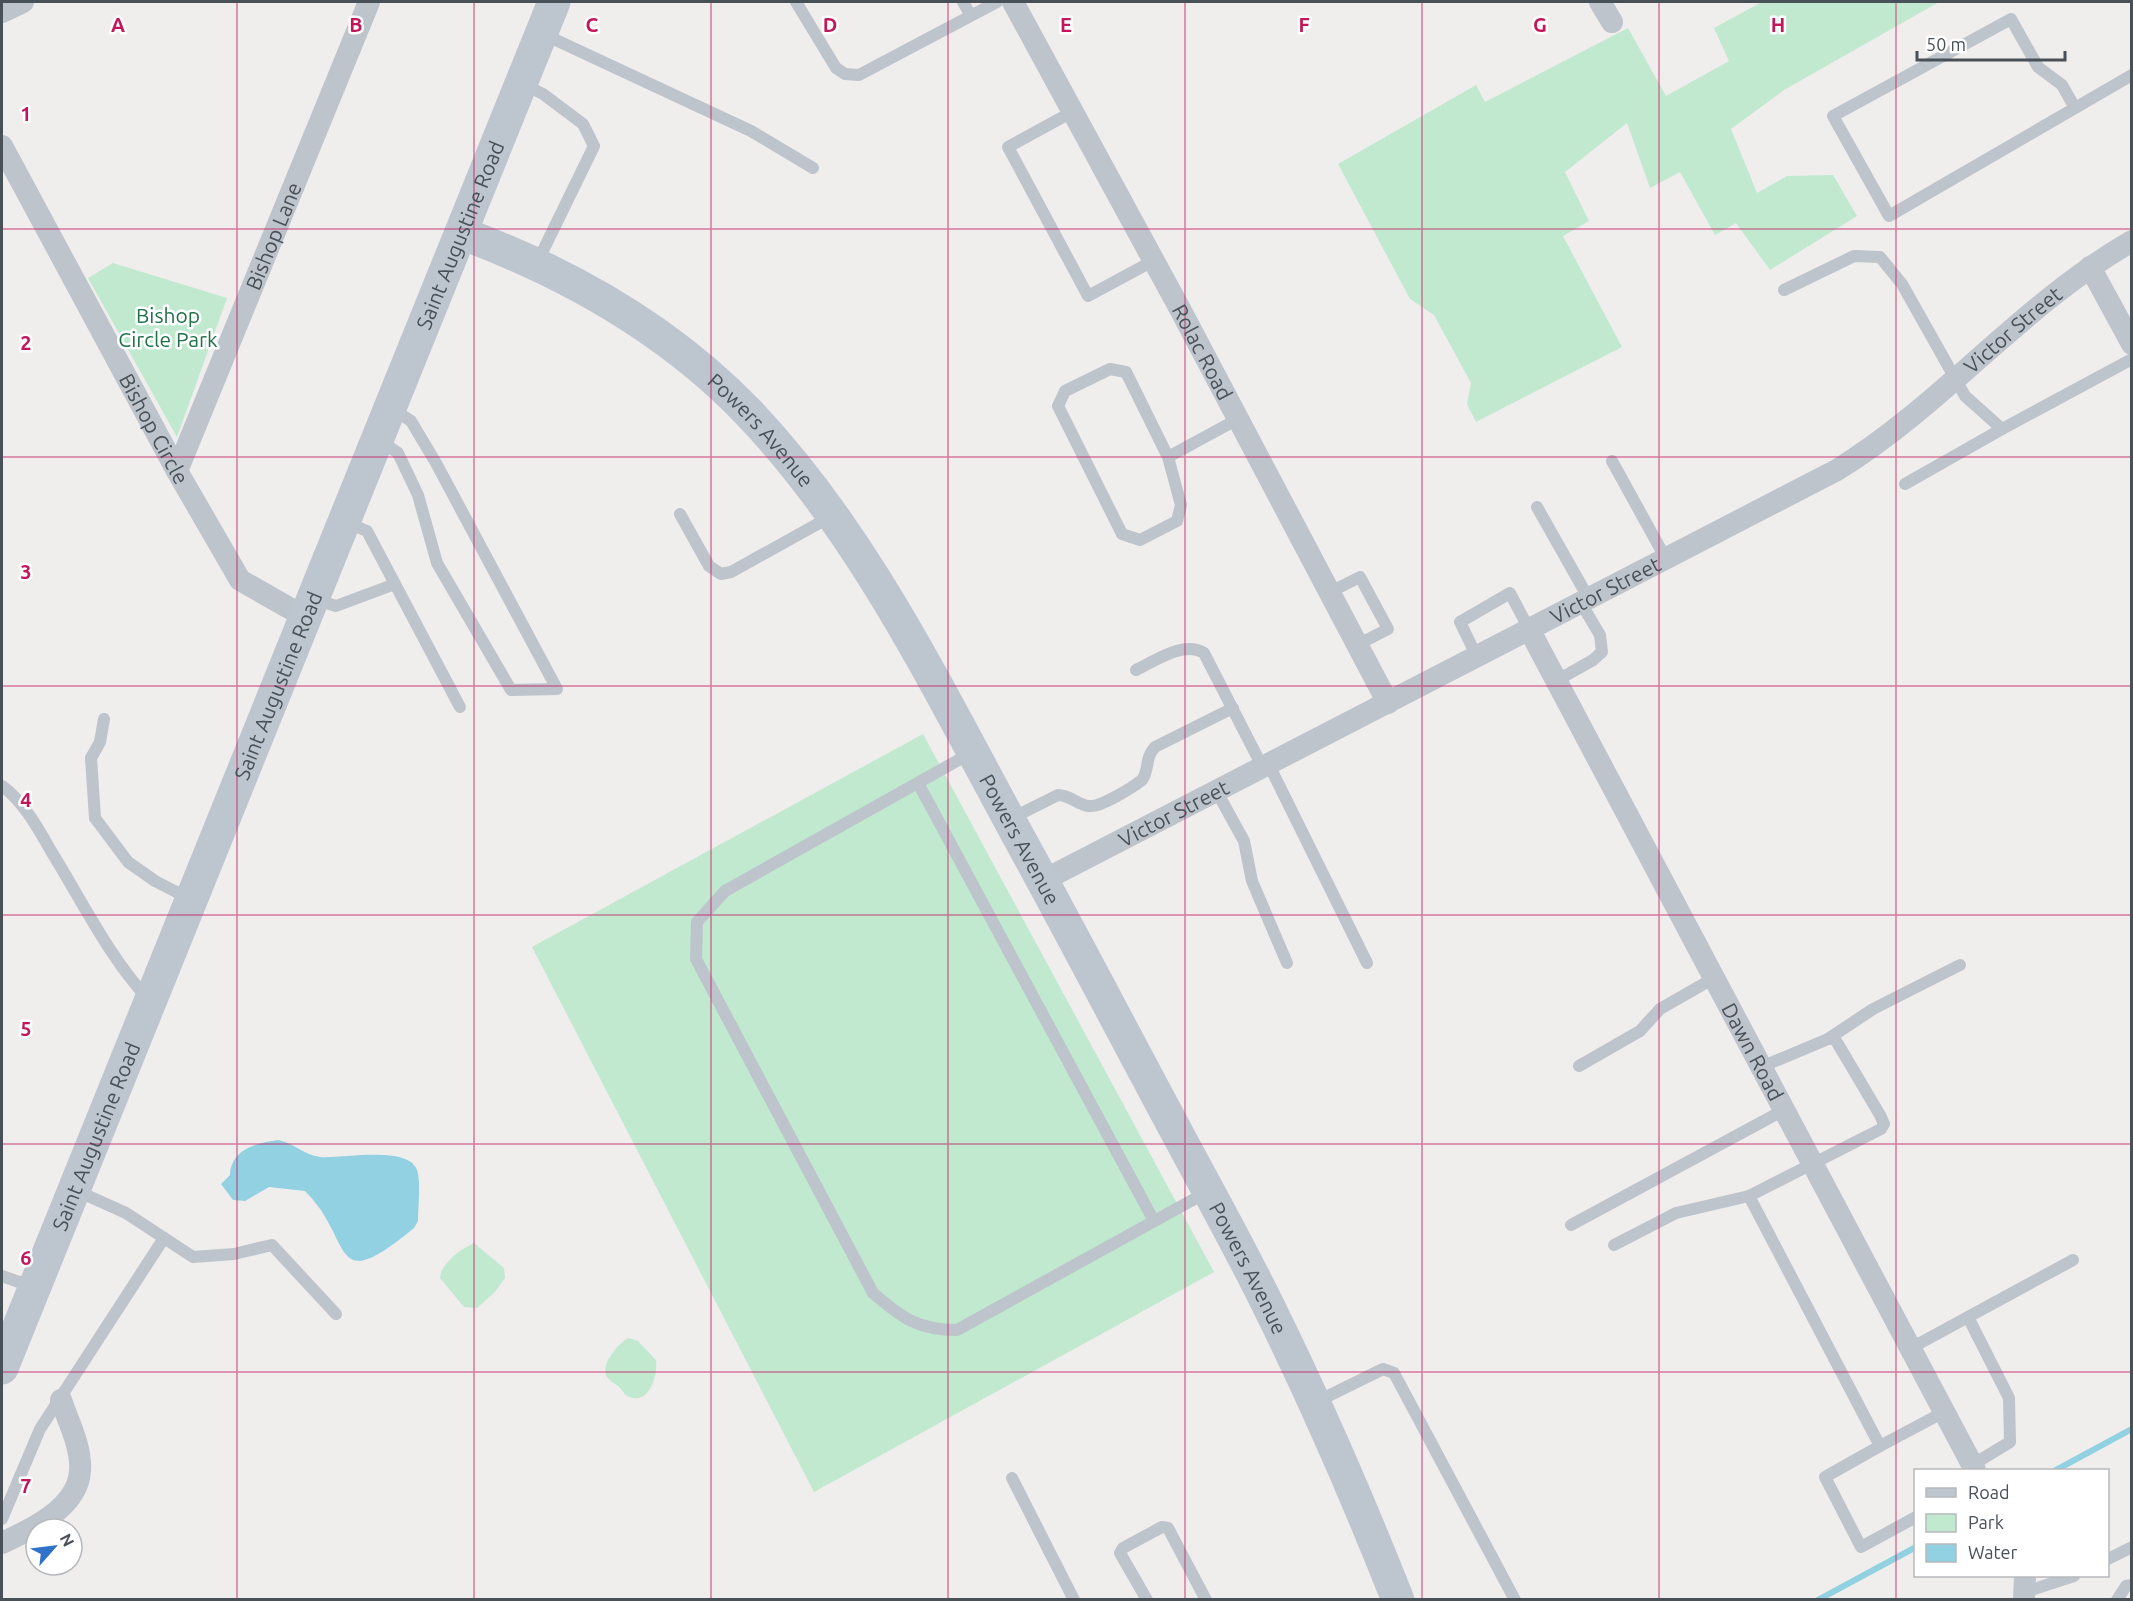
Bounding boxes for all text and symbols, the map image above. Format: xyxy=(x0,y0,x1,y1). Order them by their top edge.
text: A xyxy=(111,13,125,36)
text: B xyxy=(349,13,363,36)
text: C xyxy=(586,13,599,36)
text: D xyxy=(823,13,837,36)
text: E xyxy=(1060,13,1072,36)
text: F xyxy=(1298,13,1310,36)
text: G xyxy=(1533,13,1547,36)
text: H xyxy=(1771,13,1785,36)
scale bar xyxy=(1917,24,2066,62)
text: 50 m xyxy=(1926,34,1966,54)
text: 1 xyxy=(20,102,32,125)
street label: Saint Augustine Road xyxy=(411,137,509,333)
street label: Bishop Lane xyxy=(241,179,306,293)
street label: Victor Street xyxy=(1959,281,2066,378)
street label: Rolac Road xyxy=(1168,300,1238,404)
park label: Bishop Circle Park xyxy=(118,303,218,351)
text: 2 xyxy=(20,331,32,354)
street label: Powers Avenue xyxy=(703,368,819,491)
street label: Bishop Circle xyxy=(115,369,194,488)
street label: Victor Street xyxy=(1546,551,1664,628)
text: 3 xyxy=(20,560,32,583)
street label: Saint Augustine Road xyxy=(229,588,327,783)
street label: Powers Avenue xyxy=(975,770,1065,909)
street label: Victor Street xyxy=(1114,775,1233,851)
text: 4 xyxy=(20,788,32,811)
street label: Dawn Road xyxy=(1717,999,1789,1104)
text: 5 xyxy=(20,1017,32,1040)
street label: Saint Augustine Road xyxy=(47,1038,144,1234)
street label: Powers Avenue xyxy=(1205,1198,1292,1338)
text: 6 xyxy=(20,1246,32,1269)
legend xyxy=(1914,1469,2109,1577)
text: 7 xyxy=(20,1474,32,1497)
text: Road xyxy=(1968,1482,2010,1502)
text: Park xyxy=(1968,1512,2004,1532)
north arrow xyxy=(24,1517,84,1577)
text: N xyxy=(56,1530,78,1549)
text: Water xyxy=(1968,1542,2018,1562)

